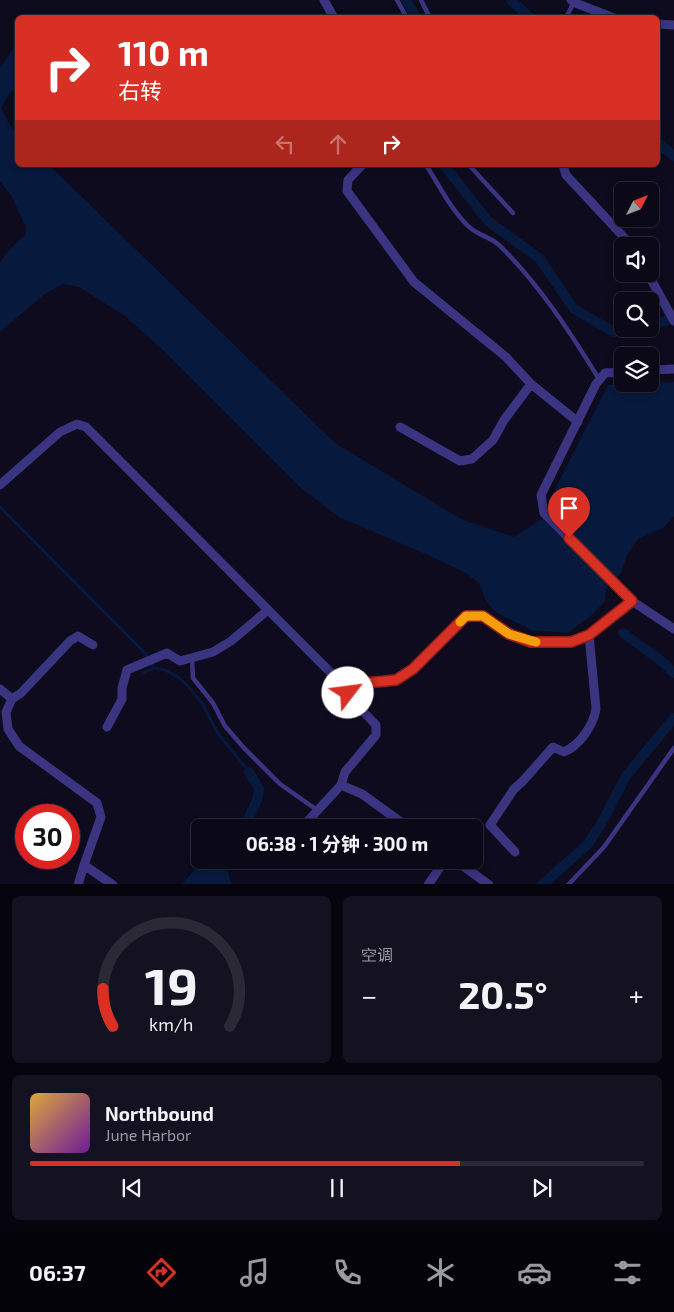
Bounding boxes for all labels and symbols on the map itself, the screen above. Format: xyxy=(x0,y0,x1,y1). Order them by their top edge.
north arrow xyxy=(614,182,659,228)
pin xyxy=(548,487,590,538)
position arrow xyxy=(321,666,373,718)
speed limit sign: 30 xyxy=(15,804,80,869)

